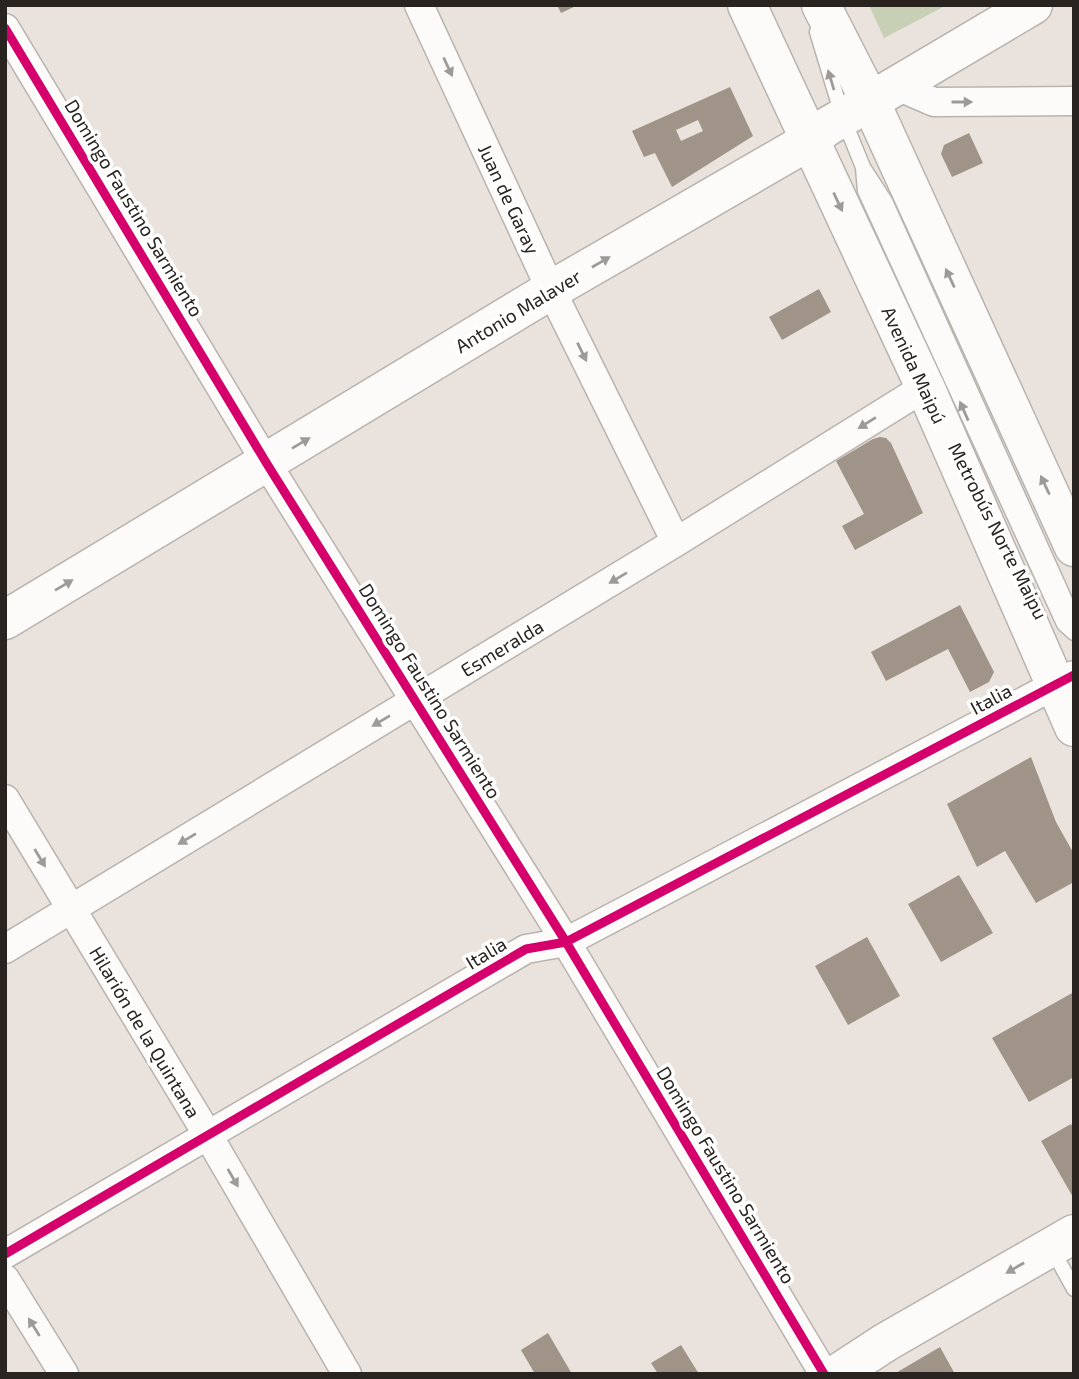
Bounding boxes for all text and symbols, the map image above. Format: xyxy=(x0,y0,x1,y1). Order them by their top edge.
one-way arrow xyxy=(442,57,454,77)
one-way arrow xyxy=(826,69,836,90)
street label: Domingo Faustino Sarmiento xyxy=(60,95,209,321)
one-way arrow xyxy=(951,96,973,108)
street label: Juan de Garay xyxy=(474,140,545,257)
one-way arrow xyxy=(832,192,844,212)
one-way arrow xyxy=(591,256,610,268)
street label: Antonio Malaver xyxy=(451,264,585,357)
one-way arrow xyxy=(944,268,956,288)
street label: Avenida Maipú xyxy=(877,303,952,427)
one-way arrow xyxy=(576,342,587,362)
one-way arrow xyxy=(958,400,969,421)
one-way arrow xyxy=(857,417,876,430)
one-way arrow xyxy=(292,437,311,449)
street label: Metrobús Norte Maipu xyxy=(944,439,1053,623)
one-way arrow xyxy=(1039,475,1051,495)
one-way arrow xyxy=(608,571,627,584)
one-way arrow xyxy=(54,579,73,591)
street label: Domingo Faustino Sarmiento xyxy=(355,579,506,803)
street label: Esmeralda xyxy=(456,614,547,681)
street label: Italia xyxy=(966,678,1015,719)
one-way arrow xyxy=(372,715,391,727)
one-way arrow xyxy=(177,832,196,845)
one-way arrow xyxy=(34,848,46,867)
street label: Italia xyxy=(461,932,510,974)
street label: Hilarión de la Quintana xyxy=(85,942,206,1122)
street label: Domingo Faustino Sarmiento xyxy=(652,1062,801,1288)
one-way arrow xyxy=(227,1169,239,1188)
one-way arrow xyxy=(1005,1262,1025,1274)
one-way arrow xyxy=(28,1317,41,1336)

